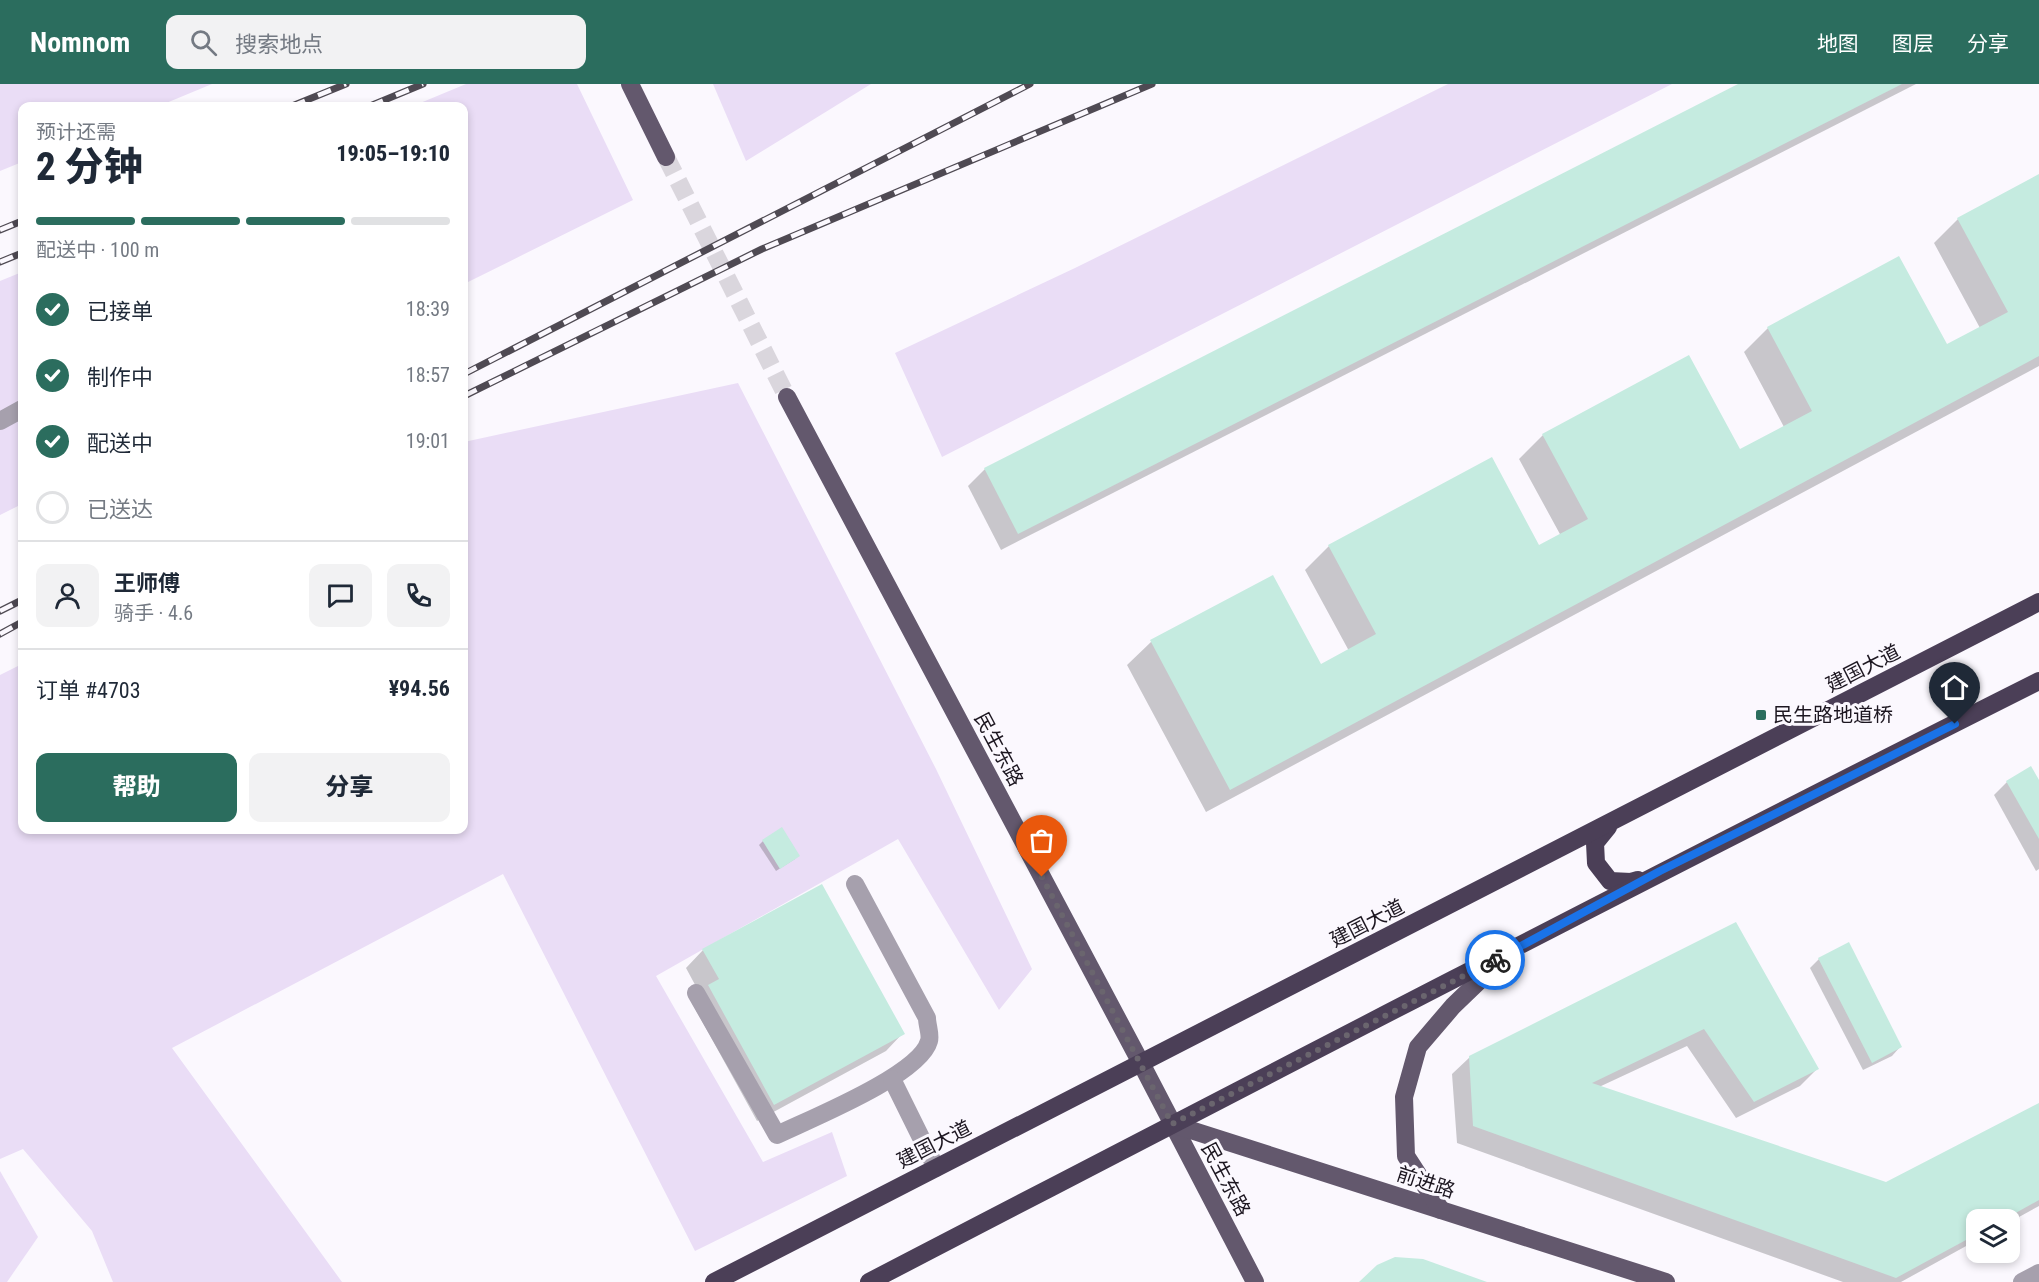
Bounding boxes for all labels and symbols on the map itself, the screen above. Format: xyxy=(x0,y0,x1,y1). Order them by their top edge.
street label: 建国大道 xyxy=(1822,639,1904,697)
pin xyxy=(1929,662,1980,724)
place label: 民生路地道桥 xyxy=(1773,703,1893,727)
street label: 民生东路 xyxy=(970,708,1028,790)
marker: 民生路地道桥 xyxy=(1754,708,1768,722)
pin xyxy=(1016,815,1067,877)
street label: 建国大道 xyxy=(1326,894,1408,952)
courier xyxy=(1465,930,1525,990)
street label: 建国大道 xyxy=(893,1115,975,1173)
street label: 民生东路 xyxy=(1197,1138,1255,1220)
street label: 前进路 xyxy=(1394,1161,1458,1203)

